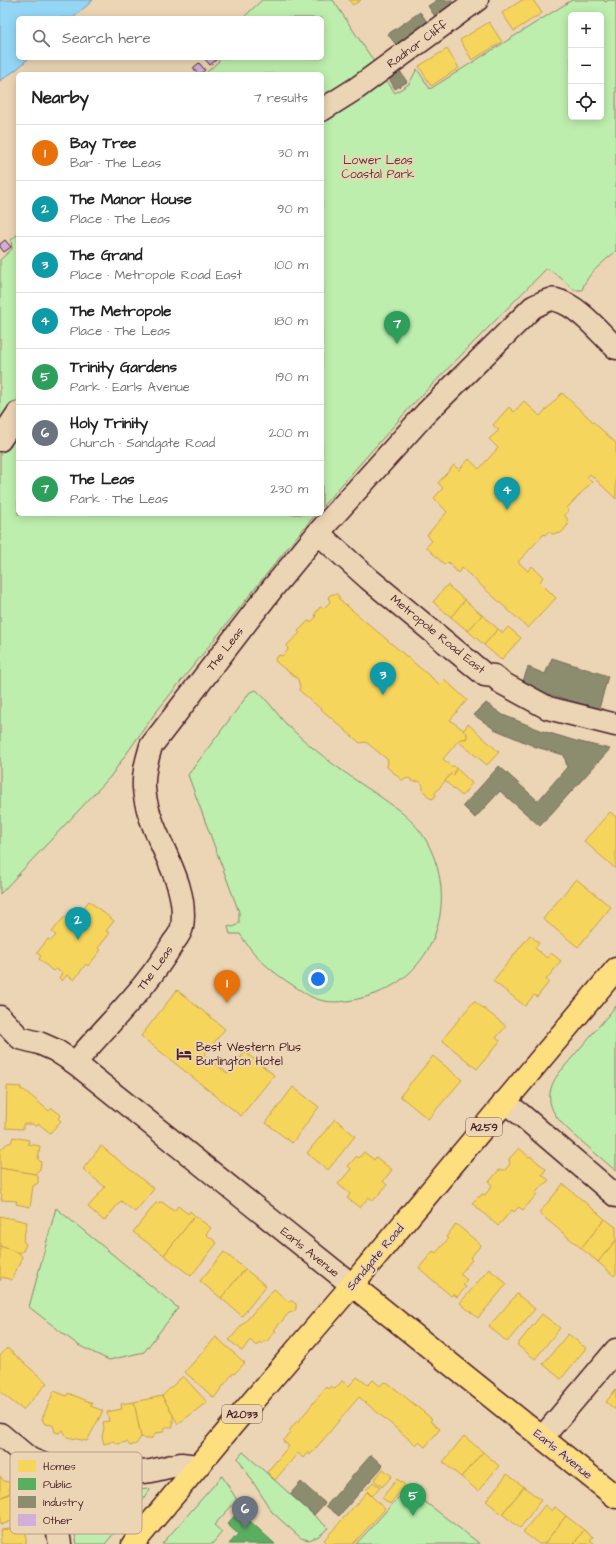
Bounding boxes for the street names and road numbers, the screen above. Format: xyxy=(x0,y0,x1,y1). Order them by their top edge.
street label: Radnor Cliff xyxy=(383,16,452,72)
street label: Metropole Road East xyxy=(387,591,489,678)
street label: The Leas xyxy=(203,624,248,675)
street label: The Leas xyxy=(133,942,177,994)
road number: A259 xyxy=(466,1118,502,1136)
street label: Sandgate Road xyxy=(343,1220,409,1295)
street label: Earls Avenue xyxy=(277,1223,343,1282)
road number: A2033 xyxy=(222,1405,262,1423)
street label: Earls Avenue xyxy=(530,1425,596,1484)

